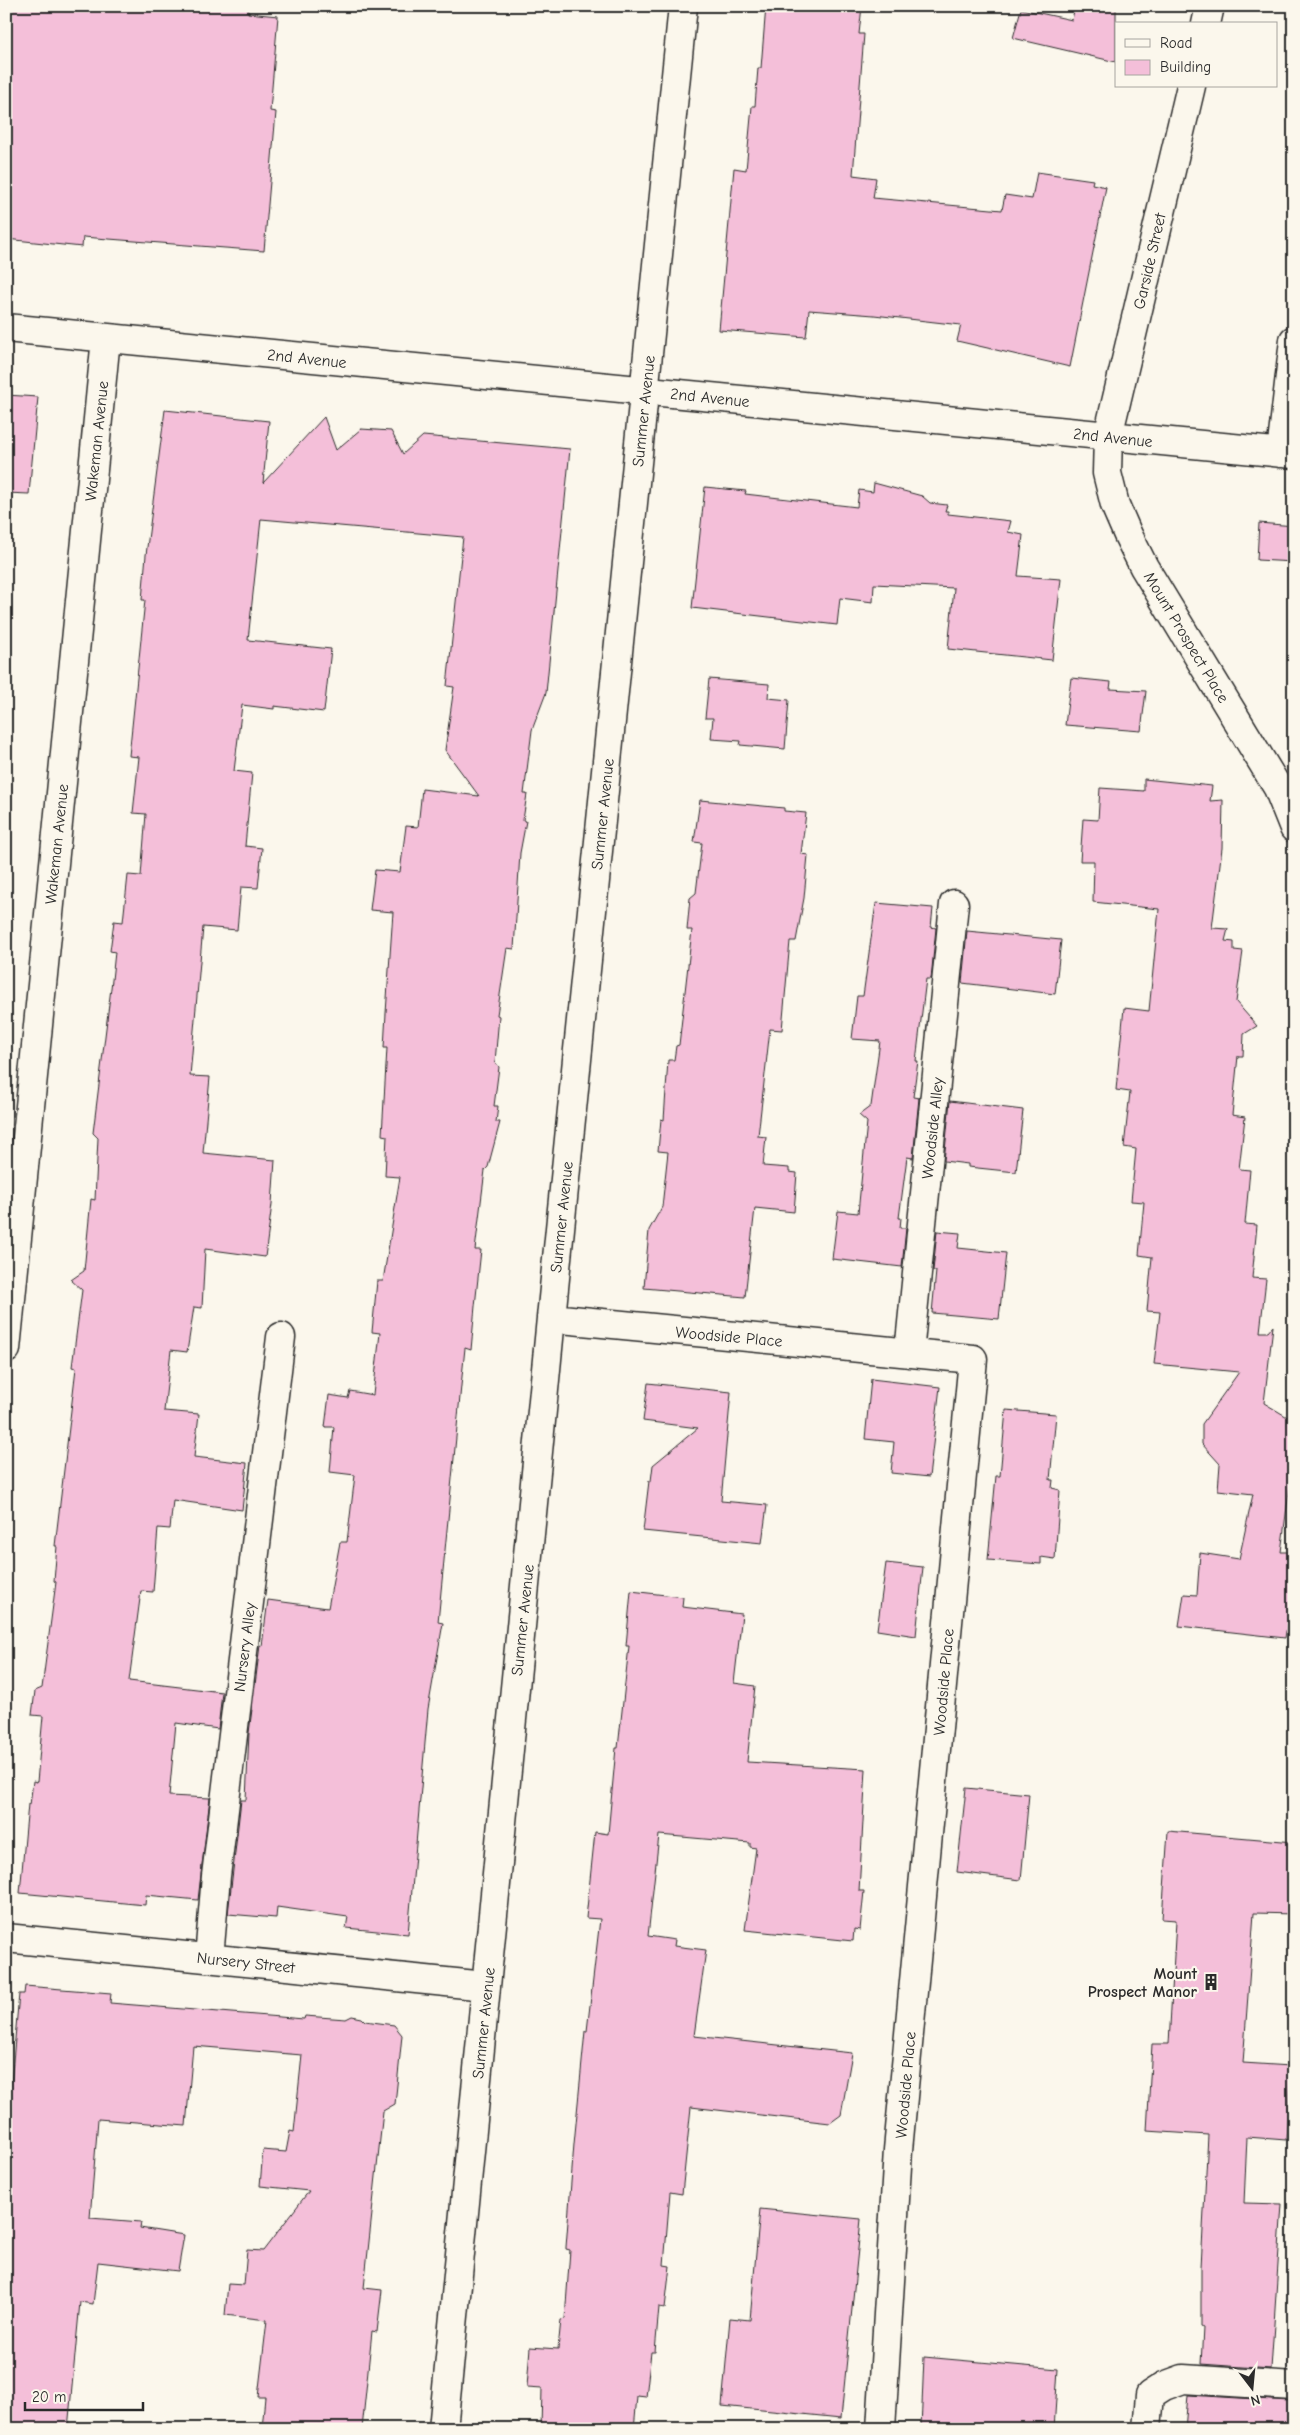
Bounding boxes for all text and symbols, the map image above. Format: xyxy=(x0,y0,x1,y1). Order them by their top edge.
legend xyxy=(1115,22,1278,88)
text: Road xyxy=(1160,34,1192,52)
text: Building xyxy=(1160,58,1211,76)
street label: Garside Street xyxy=(1130,211,1170,311)
street label: 2nd Avenue xyxy=(266,346,348,372)
street label: Summer Avenue xyxy=(629,355,659,468)
street label: Wakeman Avenue xyxy=(82,380,112,502)
street label: 2nd Avenue xyxy=(669,385,751,411)
street label: 2nd Avenue xyxy=(1072,425,1154,451)
street label: Mount Prospect Place xyxy=(1140,569,1232,706)
street label: Summer Avenue xyxy=(588,758,618,871)
street label: Wakeman Avenue xyxy=(42,783,72,905)
street label: Woodside Alley xyxy=(919,1075,947,1180)
street label: Summer Avenue xyxy=(547,1161,577,1274)
street label: Woodside Place xyxy=(675,1323,783,1351)
street label: Summer Avenue xyxy=(508,1564,538,1677)
street label: Nursery Alley xyxy=(231,1601,260,1693)
street label: Woodside Place xyxy=(930,1628,958,1736)
street label: Nursery Street xyxy=(196,1949,296,1977)
place label: Mount Prospect Manor xyxy=(1088,1965,1198,2001)
street label: Summer Avenue xyxy=(469,1967,499,2080)
building icon: Mount Prospect Manor xyxy=(1201,1972,1221,1992)
street label: Woodside Place xyxy=(892,2031,920,2139)
north arrow xyxy=(1228,2362,1278,2412)
scale bar xyxy=(25,2380,142,2412)
text: 20 m xyxy=(32,2388,66,2406)
text: N xyxy=(1249,2391,1262,2409)

